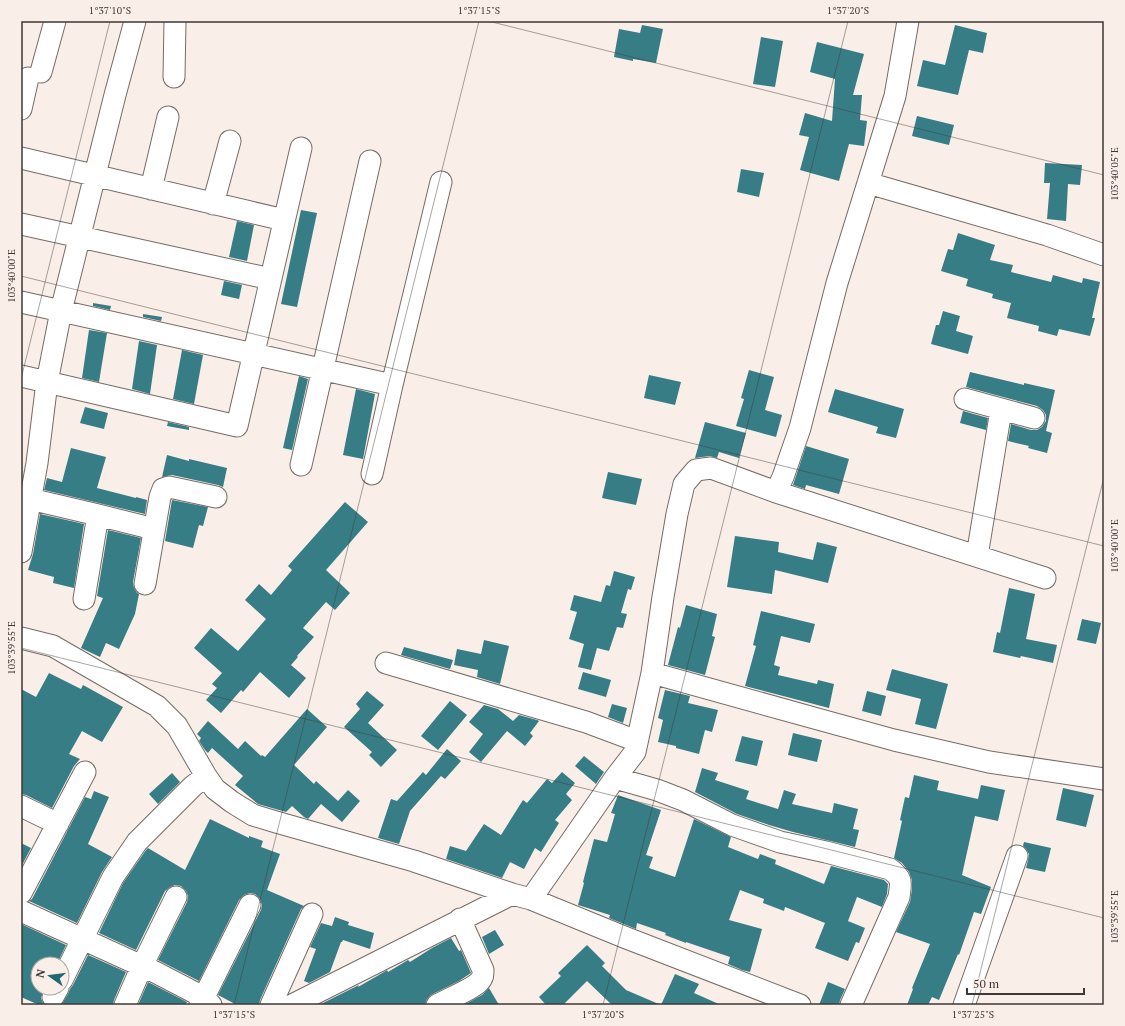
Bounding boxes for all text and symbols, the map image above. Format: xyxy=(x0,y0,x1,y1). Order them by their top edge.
text: 1°37'10"S xyxy=(89,4,131,17)
text: 1°37'15"S xyxy=(458,4,500,17)
text: 1°37'20"S xyxy=(827,4,869,17)
text: 103°40'05"E xyxy=(1108,147,1121,201)
text: 103°40'00"E xyxy=(5,249,18,303)
text: 103°40'00"E xyxy=(1108,519,1121,573)
text: 103°39'55"E xyxy=(5,621,18,675)
text: 103°39'55"E xyxy=(1108,890,1121,944)
north arrow xyxy=(30,956,70,996)
text: N xyxy=(32,967,48,979)
scale bar xyxy=(967,970,1084,996)
text: 50 m xyxy=(973,976,1000,991)
text: 1°37'15"S xyxy=(213,1008,255,1021)
text: 1°37'20"S xyxy=(582,1008,624,1021)
text: 1°37'25"S xyxy=(952,1008,994,1021)

